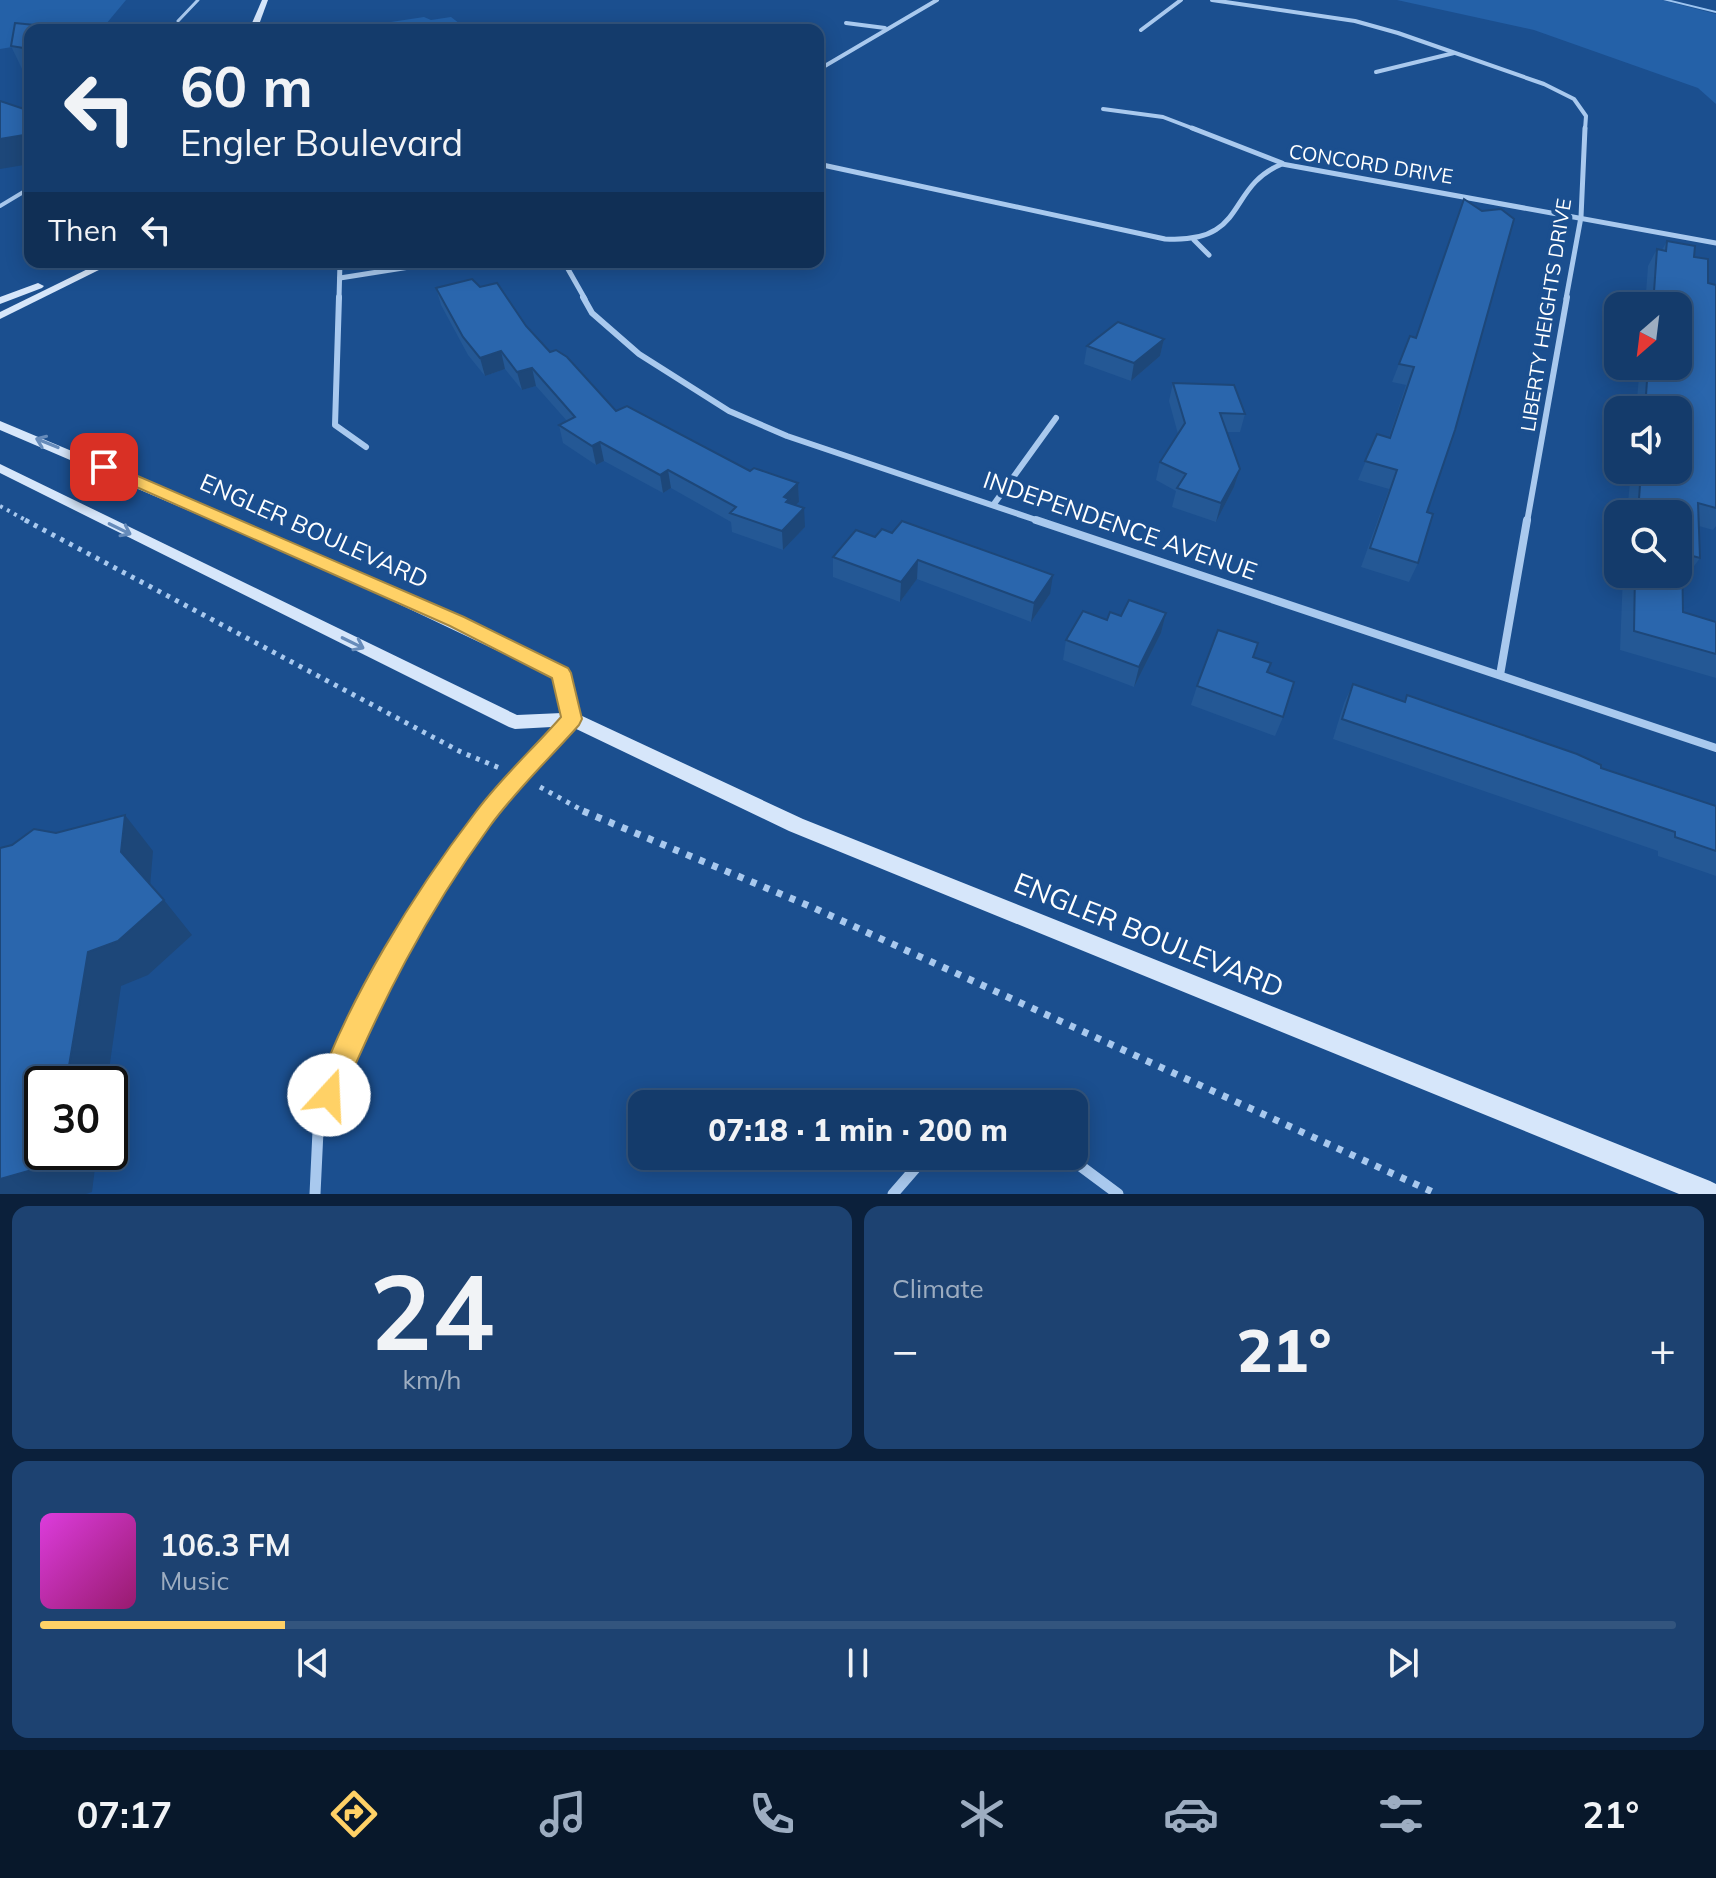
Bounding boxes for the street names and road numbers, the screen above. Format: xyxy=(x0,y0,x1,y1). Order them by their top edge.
street label: CONCORD DRIVE xyxy=(1287,138,1455,189)
street label: LIBERTY HEIGHTS DRIVE xyxy=(1515,197,1576,433)
street label: INDEPENDENCE AVENUE xyxy=(980,464,1261,586)
street label: ENGLER BOULEVARD xyxy=(196,466,433,594)
street label: ENGLER BOULEVARD xyxy=(1009,864,1289,1005)

